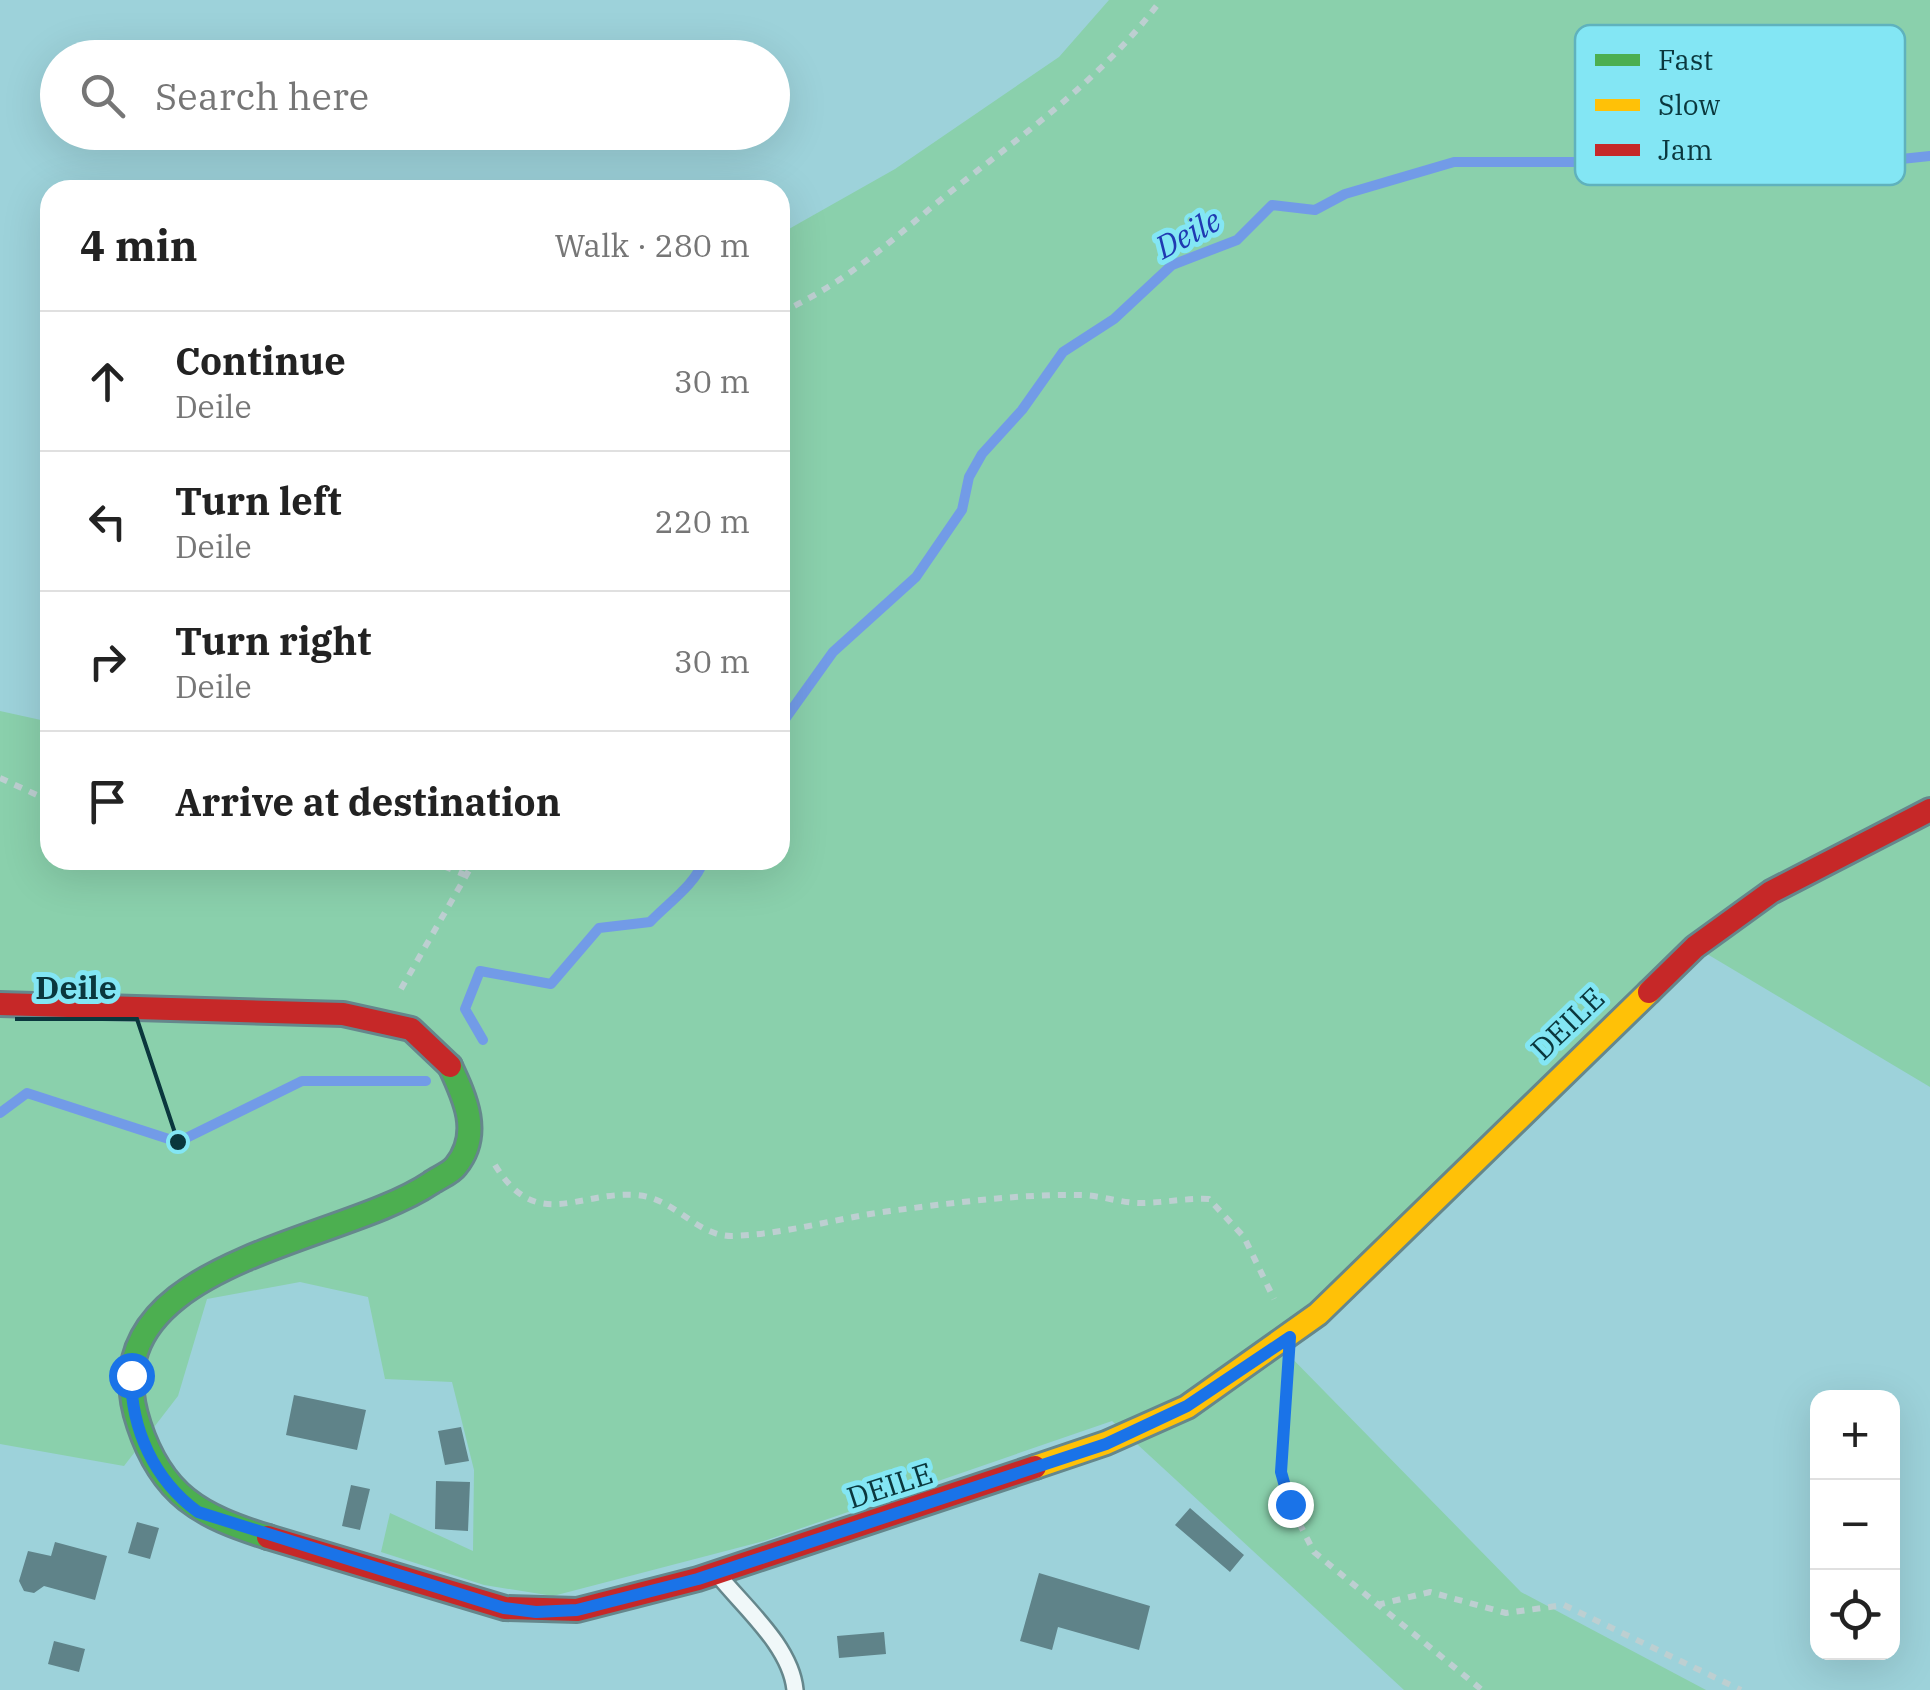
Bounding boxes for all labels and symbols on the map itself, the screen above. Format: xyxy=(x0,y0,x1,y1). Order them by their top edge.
legend xyxy=(1575,25,1905,185)
text: Fast xyxy=(1658,41,1713,78)
text: Slow xyxy=(1658,86,1720,123)
text: Jam xyxy=(1658,131,1713,168)
water label: Deile xyxy=(1147,199,1228,268)
callout: Deile xyxy=(15,957,137,1019)
text: Deile xyxy=(35,966,117,1008)
street label: DEILE xyxy=(1522,978,1612,1067)
route start xyxy=(109,1353,155,1399)
street label: DEILE xyxy=(842,1452,937,1517)
route end xyxy=(1268,1482,1314,1528)

